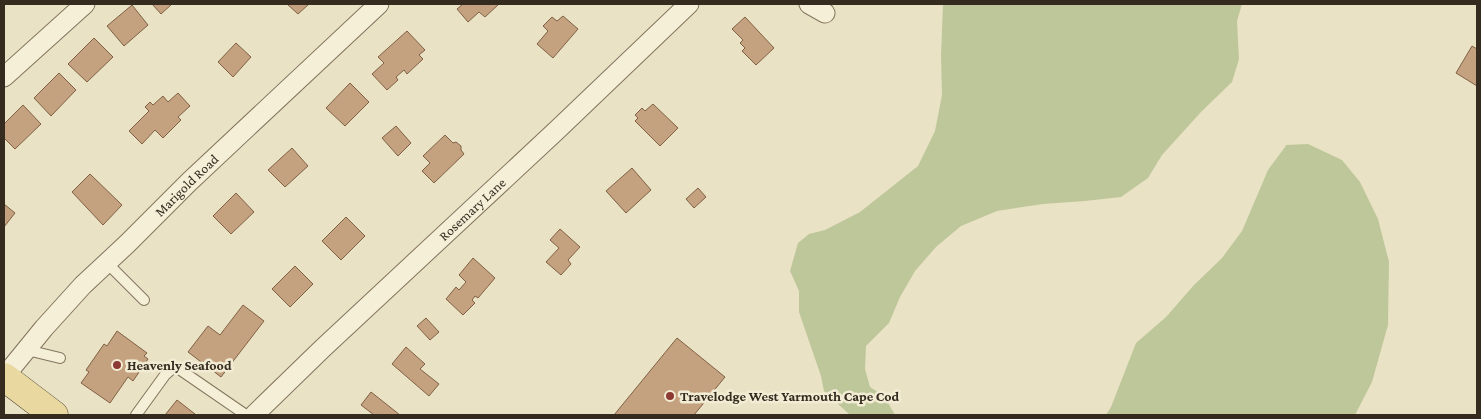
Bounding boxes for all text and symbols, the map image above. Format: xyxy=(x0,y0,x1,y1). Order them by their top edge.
street label: Marigold Road xyxy=(151,150,222,220)
street label: Rosemary Lane xyxy=(436,174,509,244)
place label: Heavenly Seafood xyxy=(127,357,232,373)
marker: Heavenly Seafood xyxy=(111,359,123,371)
place label: Travelodge West Yarmouth Cape Cod xyxy=(680,388,900,404)
marker: Travelodge West Yarmouth Cape Cod xyxy=(664,390,676,402)

